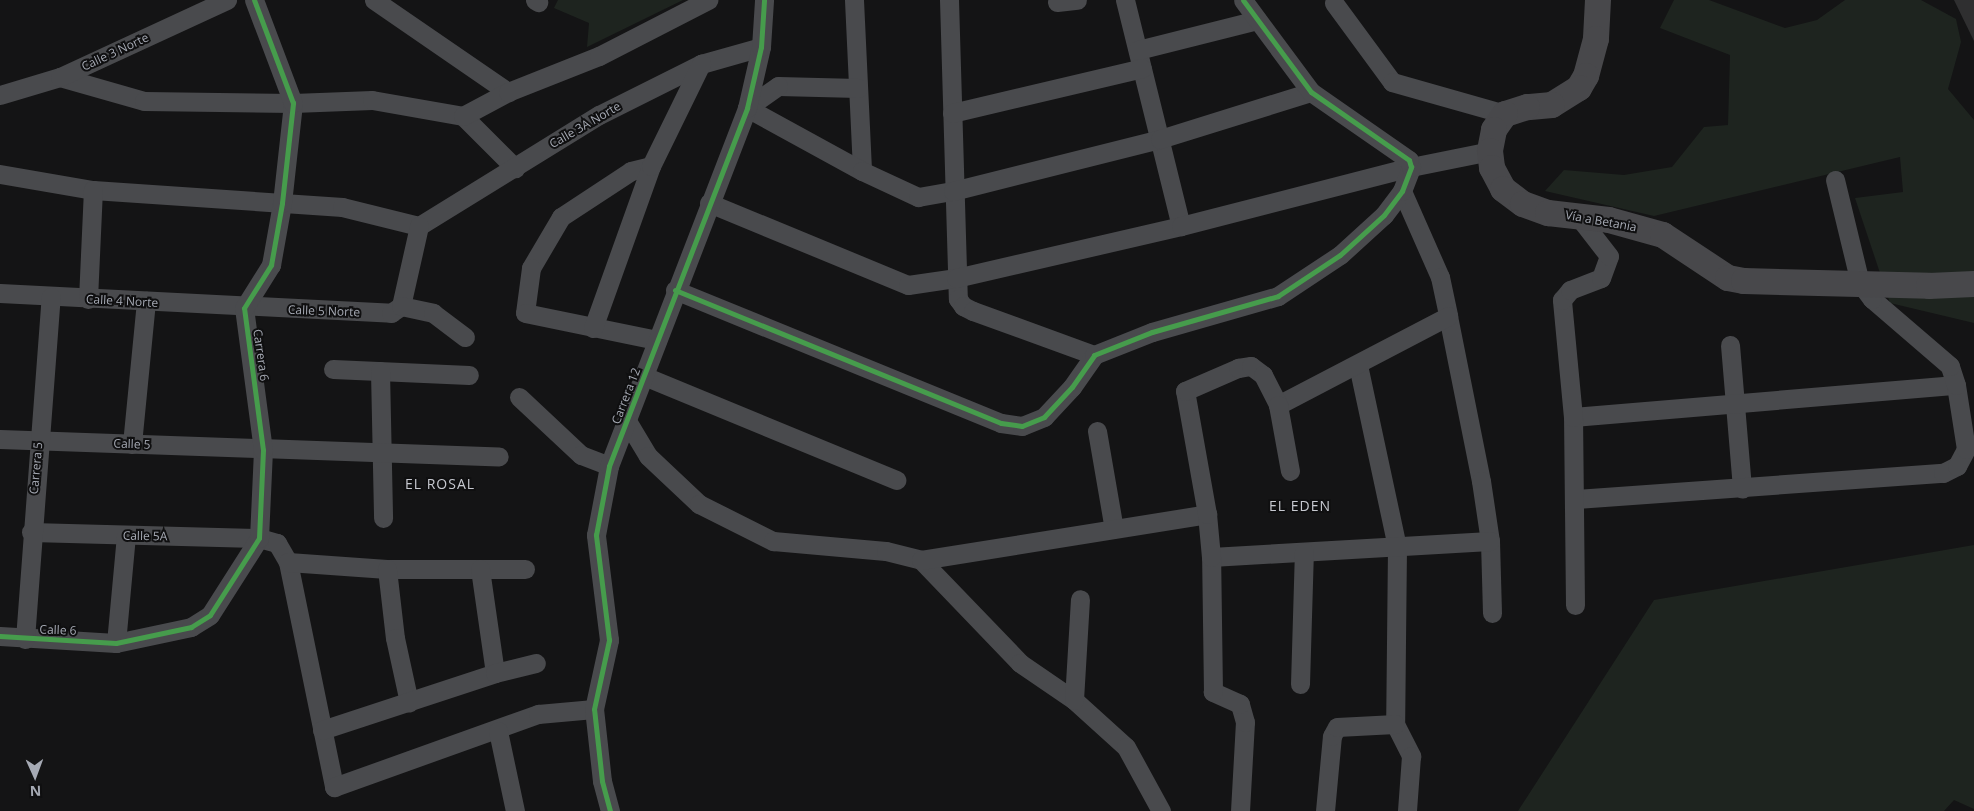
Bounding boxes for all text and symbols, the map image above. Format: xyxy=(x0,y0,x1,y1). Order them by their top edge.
street label: Calle 3 Norte xyxy=(79,30,151,74)
street label: Calle 3A Norte xyxy=(547,99,623,151)
street label: Vía a Betania xyxy=(1564,208,1638,234)
street label: Calle 4 Norte xyxy=(86,292,158,310)
street label: Calle 5 Norte xyxy=(288,303,360,319)
street label: Carrera 6 xyxy=(250,328,272,382)
street label: Carrera 12 xyxy=(609,366,643,426)
street label: Calle 5 xyxy=(113,436,151,452)
street label: Carrera 5 xyxy=(27,441,45,495)
district label: EL ROSAL xyxy=(404,476,476,492)
district label: EL EDEN xyxy=(1268,498,1332,514)
street label: Calle 5A xyxy=(123,528,167,544)
street label: Calle 6 xyxy=(39,622,77,638)
north arrow xyxy=(10,751,60,801)
text: N xyxy=(30,782,42,801)

